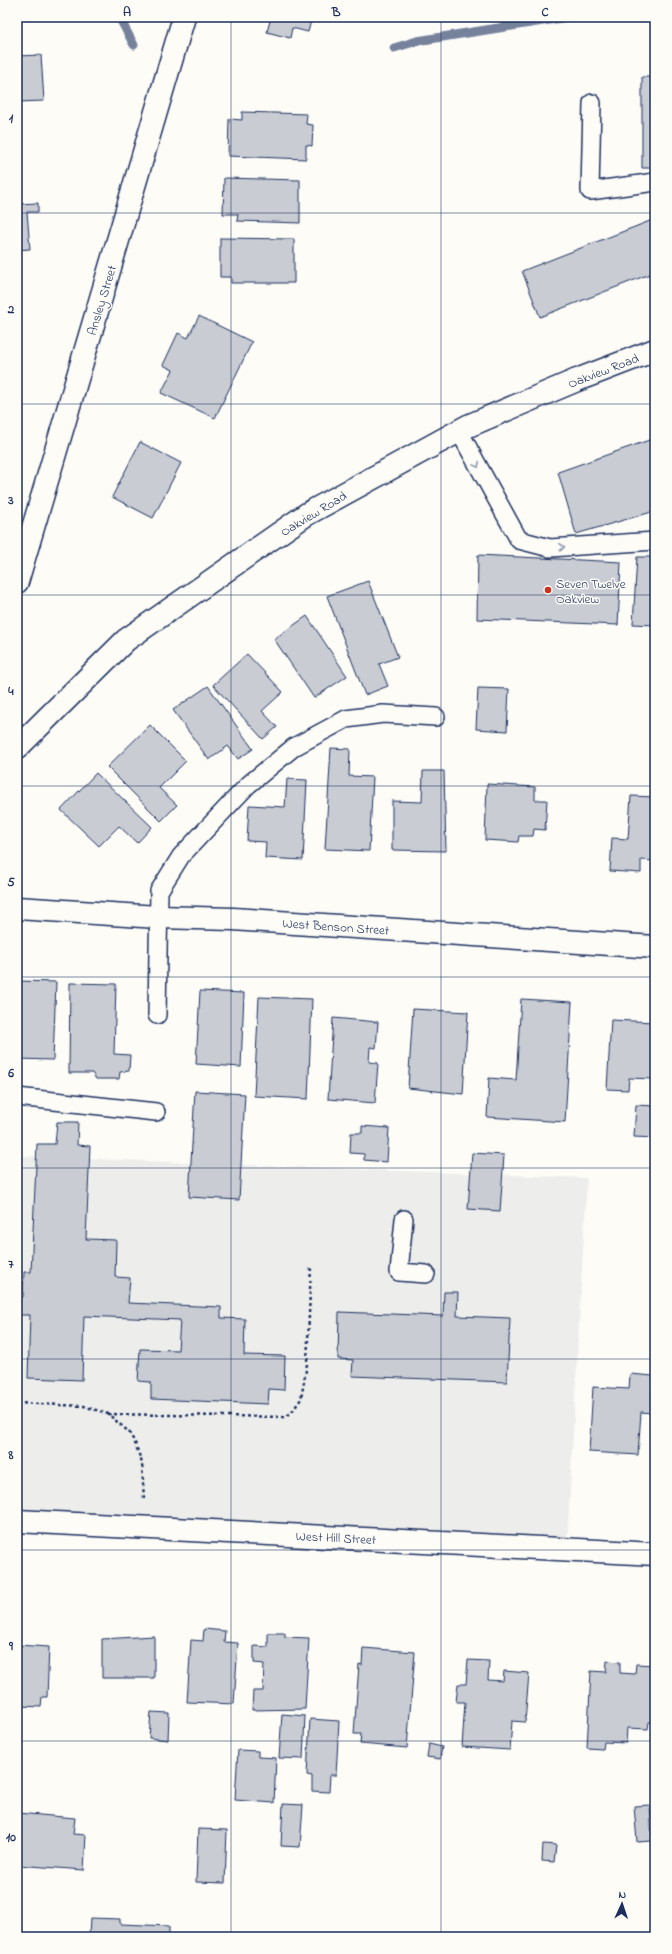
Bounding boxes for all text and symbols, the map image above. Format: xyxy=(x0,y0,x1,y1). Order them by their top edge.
text: A xyxy=(123,3,131,22)
text: B xyxy=(331,3,341,22)
text: C xyxy=(541,3,549,22)
text: 1 xyxy=(9,109,14,128)
street label: Ansley Street xyxy=(83,262,123,338)
text: 2 xyxy=(7,300,15,319)
street label: Oakview Road xyxy=(565,349,642,394)
one-way arrow xyxy=(472,461,479,468)
street label: Oakview Road xyxy=(277,487,351,542)
text: 3 xyxy=(7,491,14,510)
one-way arrow xyxy=(559,543,565,552)
place label: Seven Twelve Oakview xyxy=(556,575,626,609)
marker: Seven Twelve Oakview xyxy=(543,585,553,595)
text: 4 xyxy=(7,682,14,701)
text: 5 xyxy=(7,873,15,892)
street label: West Benson Street xyxy=(282,914,391,941)
text: 6 xyxy=(7,1064,14,1083)
text: 7 xyxy=(8,1255,14,1274)
text: 8 xyxy=(8,1446,14,1465)
street label: West Hill Street xyxy=(295,1527,377,1550)
text: 9 xyxy=(8,1637,14,1656)
text: 10 xyxy=(6,1828,16,1847)
north arrow xyxy=(602,1884,642,1924)
text: N xyxy=(618,1887,627,1903)

